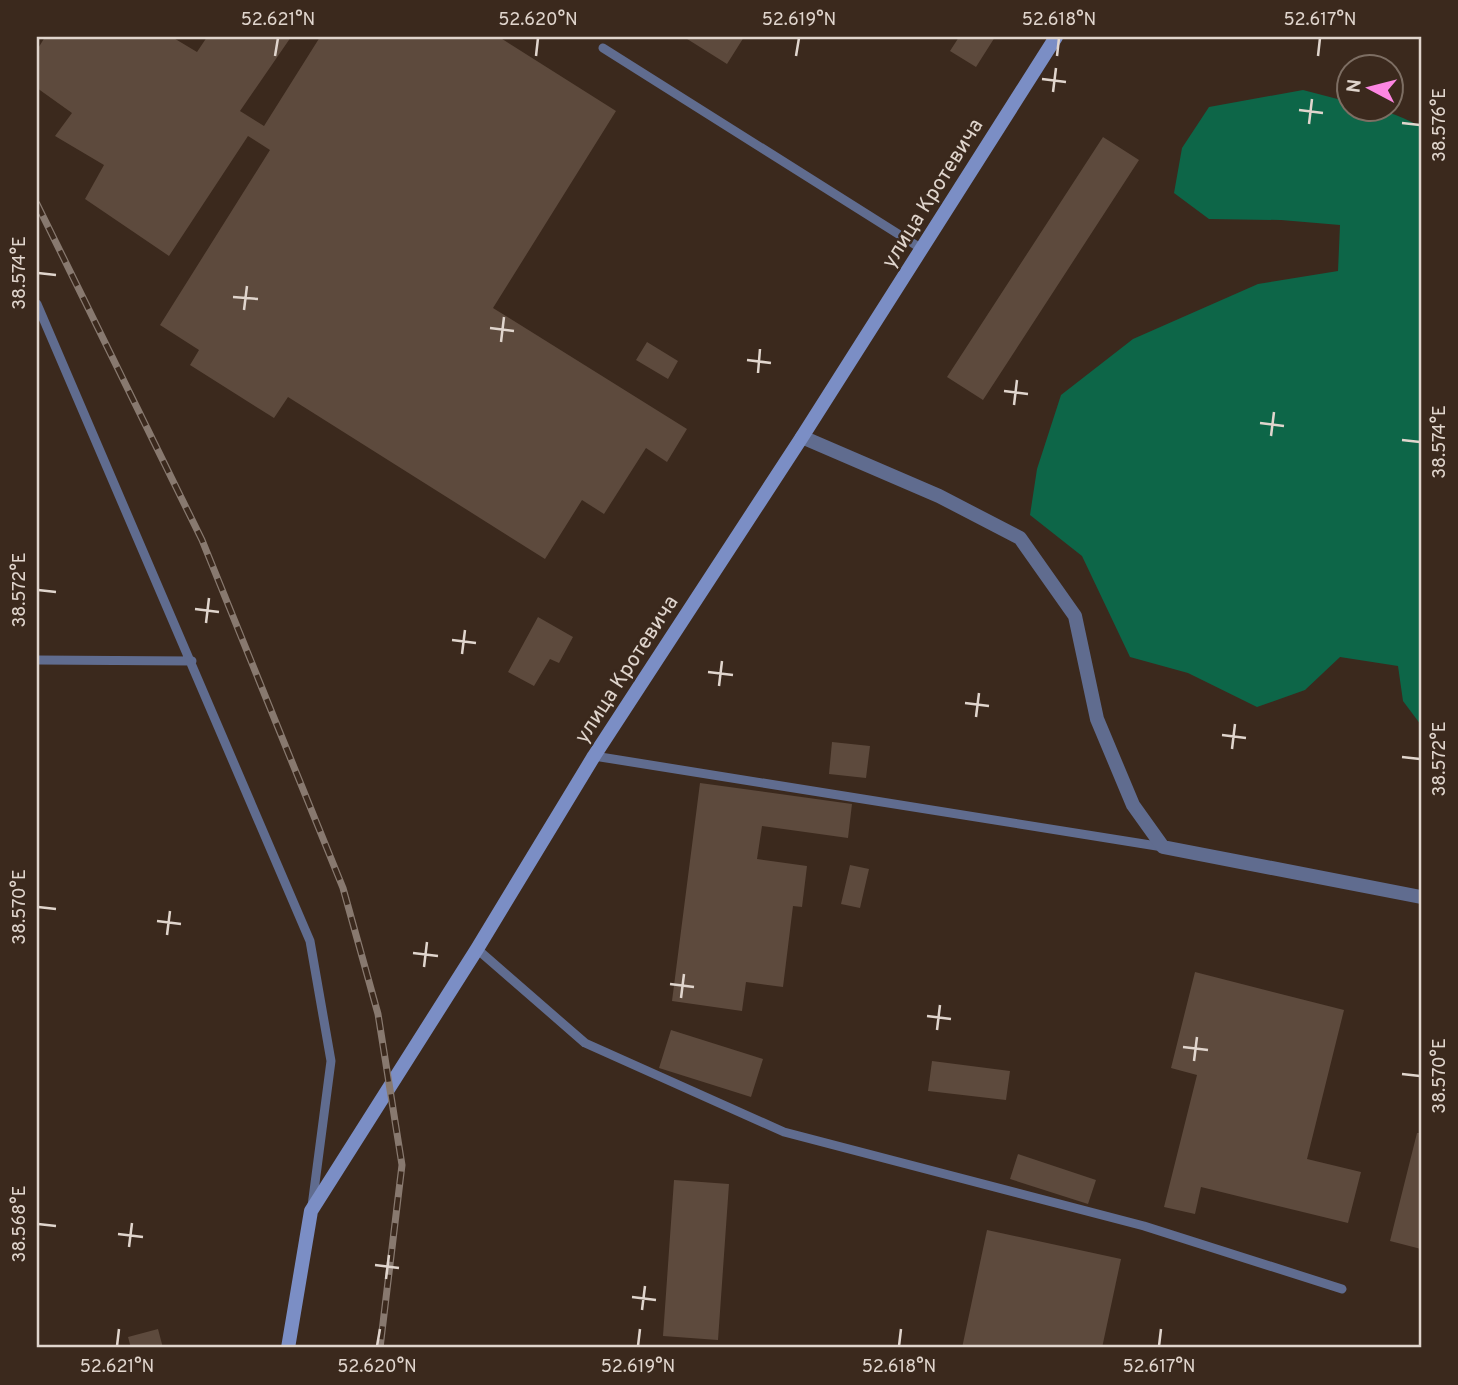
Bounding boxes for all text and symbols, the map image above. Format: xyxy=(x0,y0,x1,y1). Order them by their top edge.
text: 52.621°N xyxy=(241,9,315,32)
text: 52.620°N xyxy=(498,9,578,32)
text: 52.619°N xyxy=(762,9,836,32)
text: 52.618°N xyxy=(1022,9,1096,32)
text: 52.617°N xyxy=(1283,9,1357,32)
north arrow xyxy=(1336,52,1406,122)
text: N xyxy=(1342,78,1368,94)
text: 38.576°E xyxy=(1429,88,1452,162)
street label: улица Кротевича xyxy=(876,114,990,274)
text: 38.574°E xyxy=(9,236,32,310)
text: 38.574°E xyxy=(1429,405,1452,479)
text: 38.572°E xyxy=(9,552,32,628)
street label: улица Кротевича xyxy=(569,591,685,749)
text: 38.572°E xyxy=(1429,721,1452,797)
text: 38.570°E xyxy=(9,869,32,945)
text: 38.570°E xyxy=(1429,1038,1452,1114)
text: 38.568°E xyxy=(9,1186,32,1262)
text: 52.621°N xyxy=(80,1356,154,1379)
text: 52.620°N xyxy=(337,1356,417,1379)
text: 52.619°N xyxy=(601,1356,675,1379)
text: 52.618°N xyxy=(862,1356,936,1379)
text: 52.617°N xyxy=(1122,1356,1196,1379)

